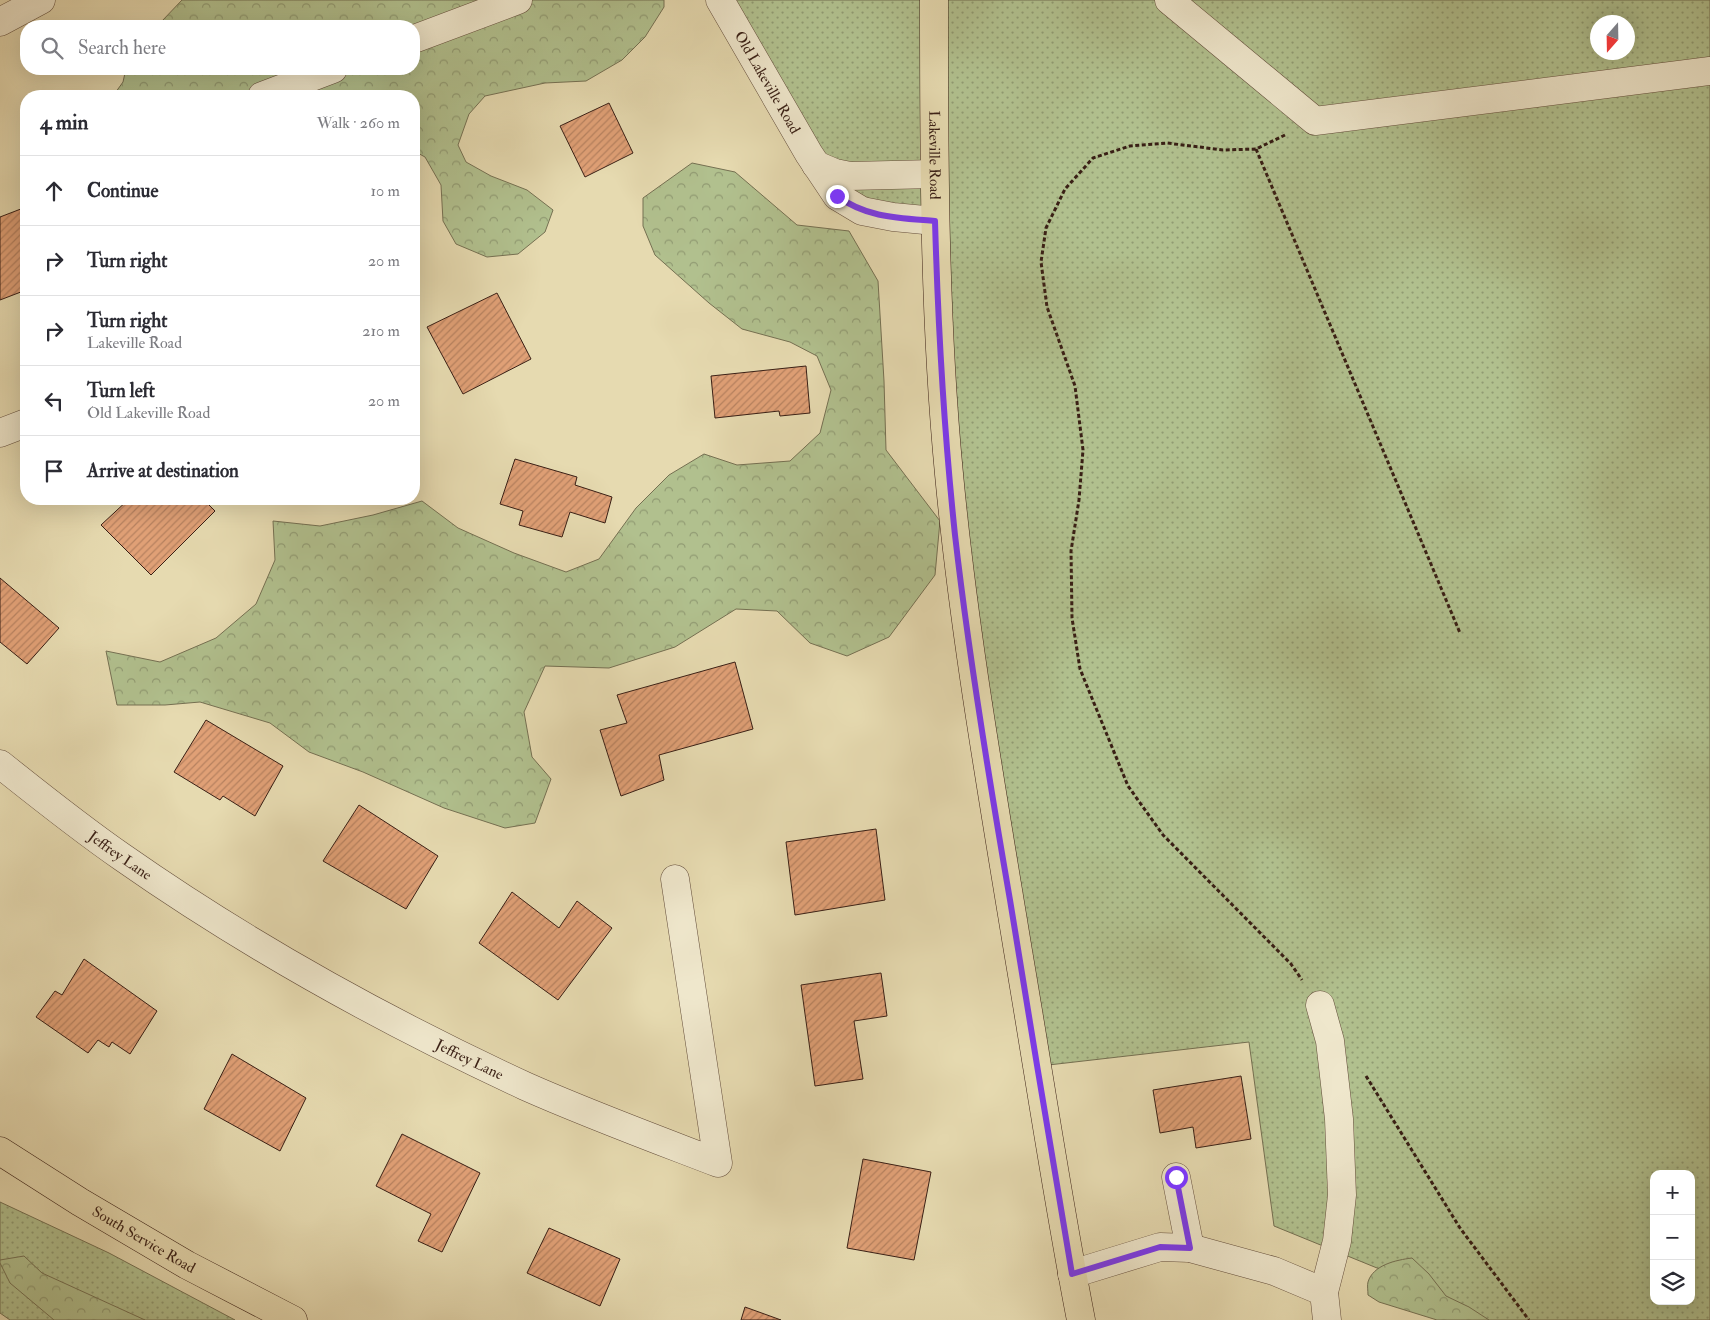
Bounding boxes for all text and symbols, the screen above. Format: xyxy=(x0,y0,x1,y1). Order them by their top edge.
north arrow xyxy=(1590,15,1635,60)
search box xyxy=(20,20,420,75)
street label: Old Lakeville Road xyxy=(730,27,805,138)
icon: search xyxy=(38,34,66,62)
text: Search here xyxy=(78,36,166,60)
text: 4 min xyxy=(40,109,88,136)
street label: Lakeville Road xyxy=(925,110,945,200)
text: Walk · 260 m xyxy=(317,113,400,133)
icon: ahead xyxy=(40,177,68,205)
text: Continue xyxy=(87,179,158,203)
text: 10 m xyxy=(370,181,400,201)
route end xyxy=(826,185,849,208)
icon: right xyxy=(40,247,68,275)
text: Turn right xyxy=(87,249,167,273)
text: 20 m xyxy=(368,251,400,271)
text: Turn right xyxy=(87,309,167,333)
icon: right xyxy=(40,317,68,345)
text: 210 m xyxy=(362,321,400,341)
text: Lakeville Road xyxy=(87,333,182,353)
text: Turn left xyxy=(87,379,155,403)
icon: left xyxy=(40,387,68,415)
text: 20 m xyxy=(368,391,400,411)
text: Old Lakeville Road xyxy=(87,403,210,423)
icon: arrive xyxy=(40,457,68,485)
text: Arrive at destination xyxy=(87,459,239,483)
street label: Jeffrey Lane xyxy=(83,826,156,884)
street label: Jeffrey Lane xyxy=(431,1034,507,1084)
route start xyxy=(1165,1166,1188,1189)
map controls xyxy=(1650,1170,1695,1305)
button: + xyxy=(1650,1170,1695,1215)
street label: South Service Road xyxy=(89,1202,199,1278)
button: − xyxy=(1650,1215,1695,1260)
button: layers xyxy=(1650,1260,1695,1305)

